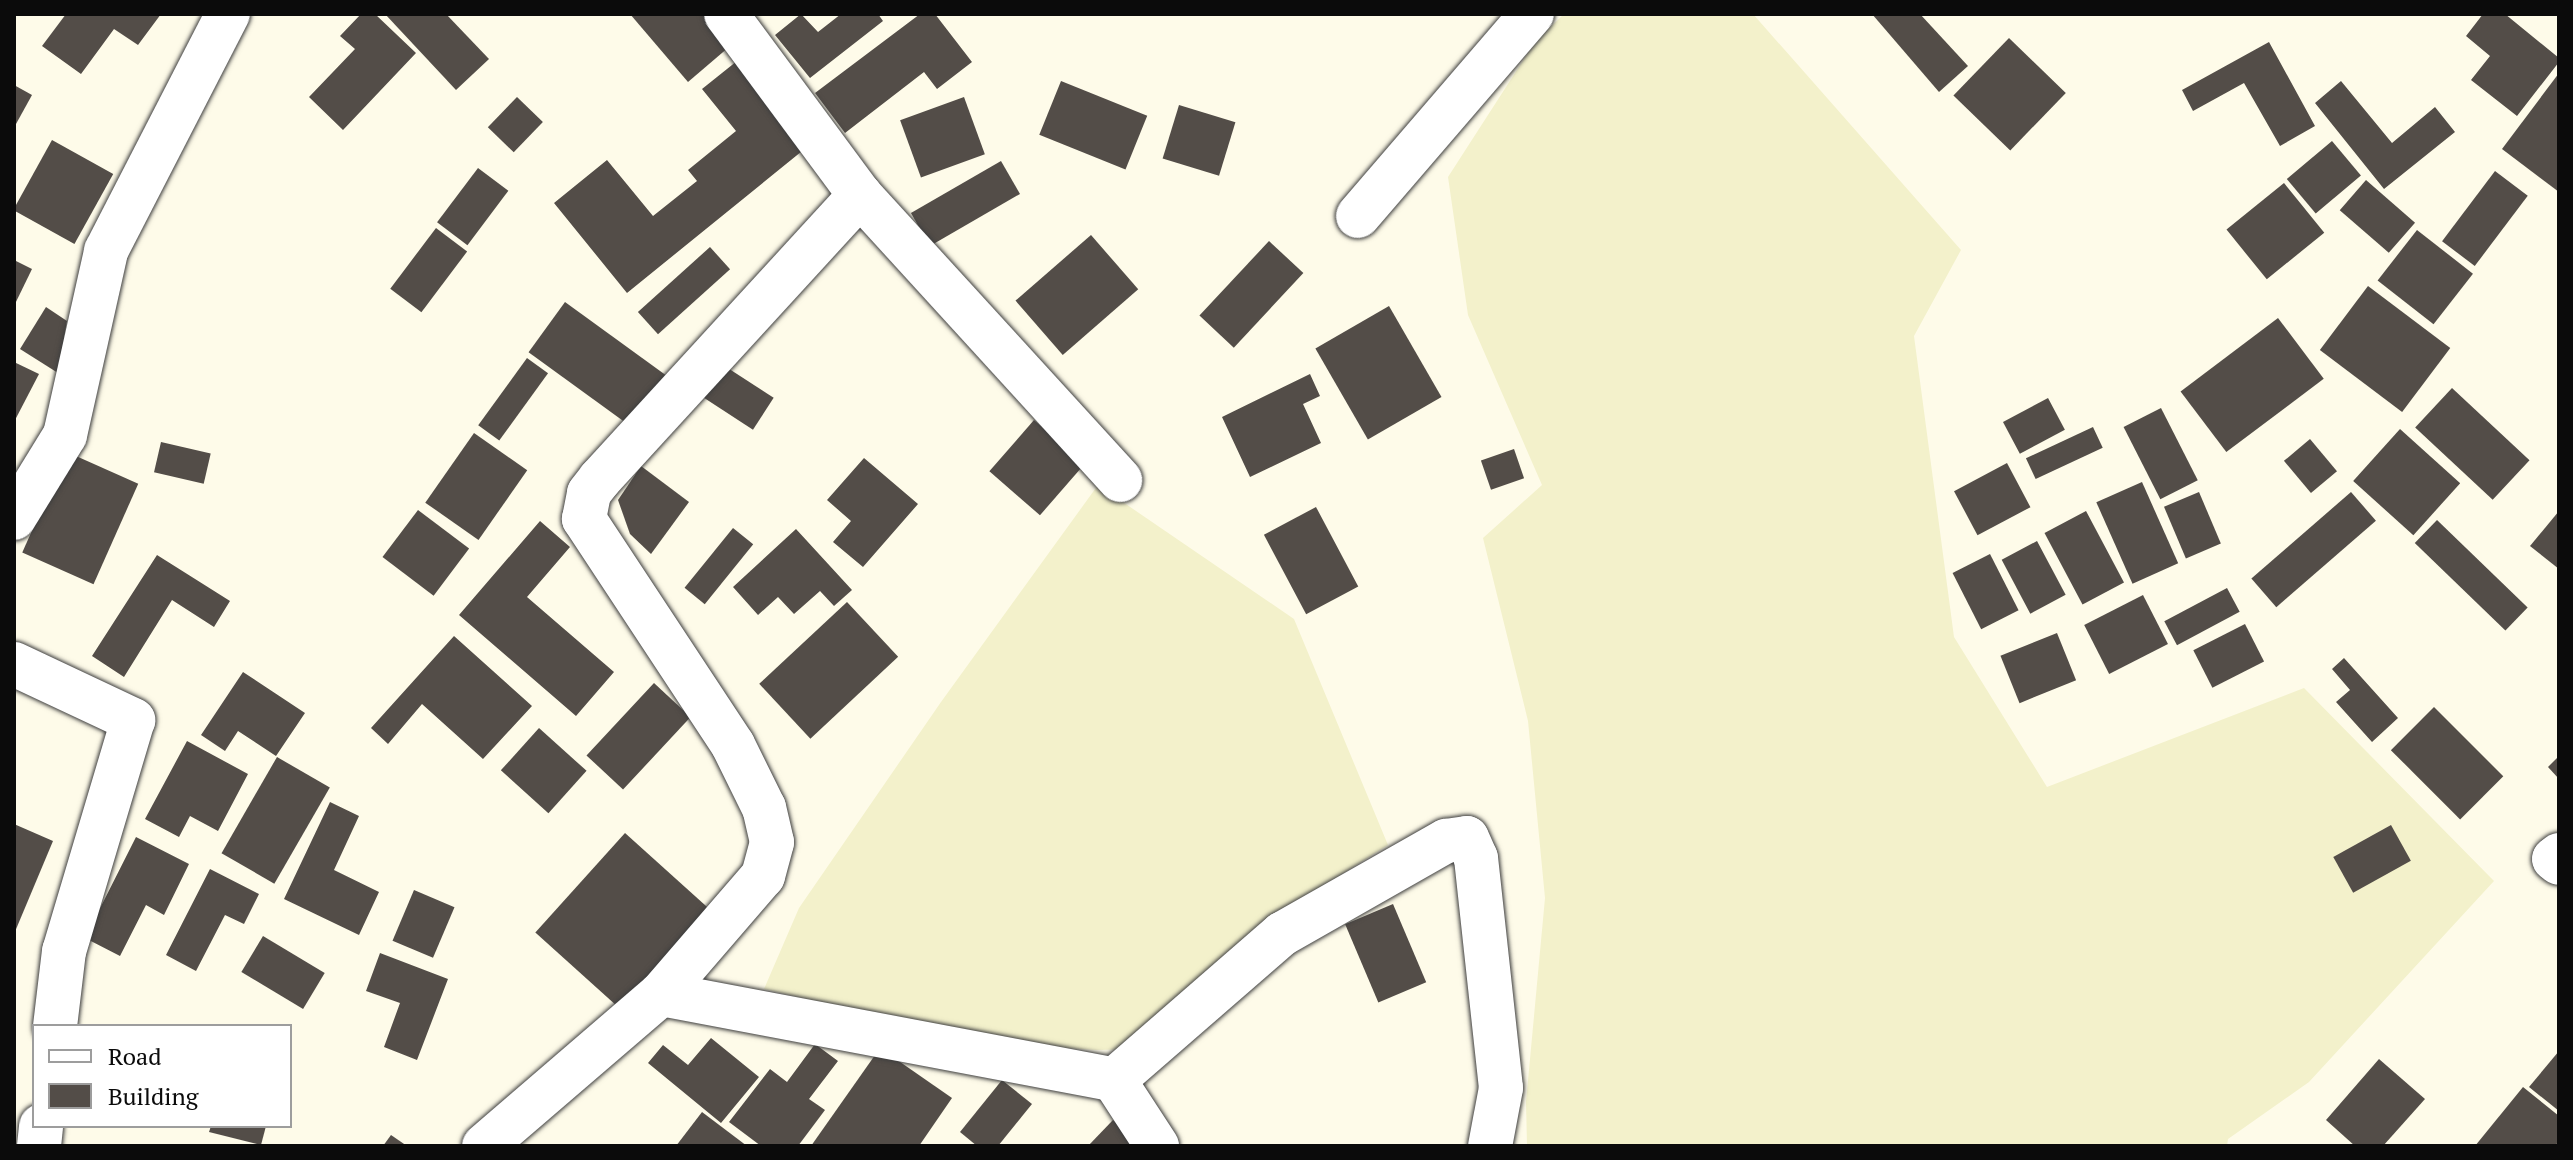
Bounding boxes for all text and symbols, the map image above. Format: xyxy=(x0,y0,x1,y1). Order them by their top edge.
legend xyxy=(32,1024,292,1128)
text: Road xyxy=(108,1040,162,1072)
text: Building xyxy=(108,1080,198,1112)

